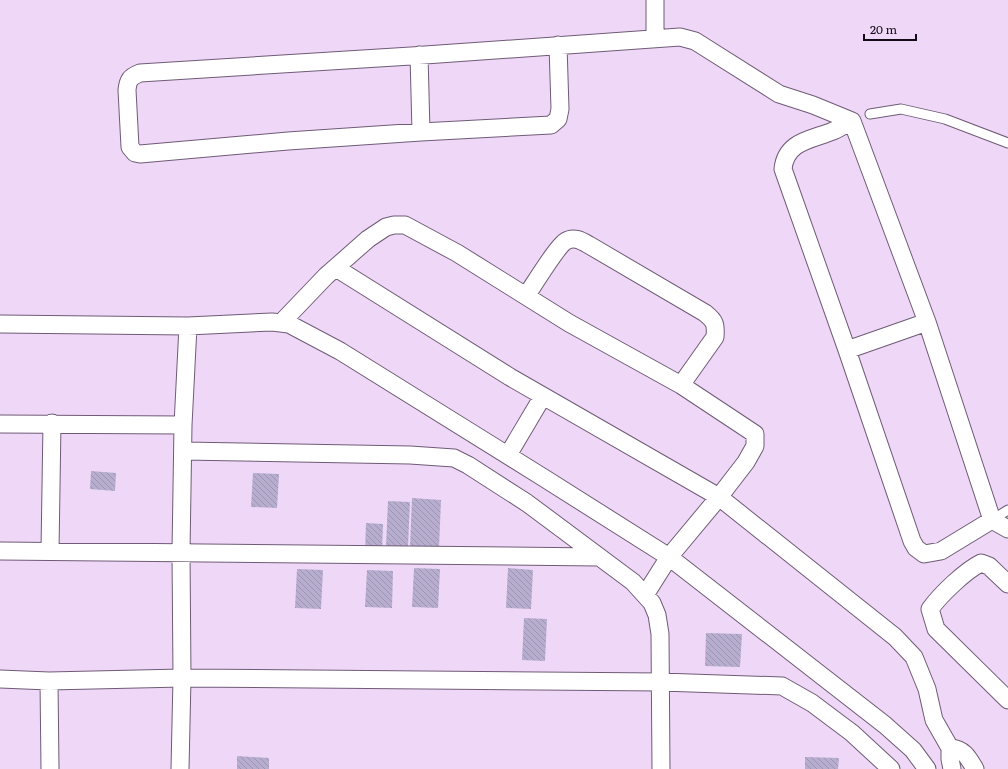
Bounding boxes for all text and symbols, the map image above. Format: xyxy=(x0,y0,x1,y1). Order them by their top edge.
scale bar xyxy=(864,16,916,42)
text: 20 m xyxy=(870,20,897,38)

